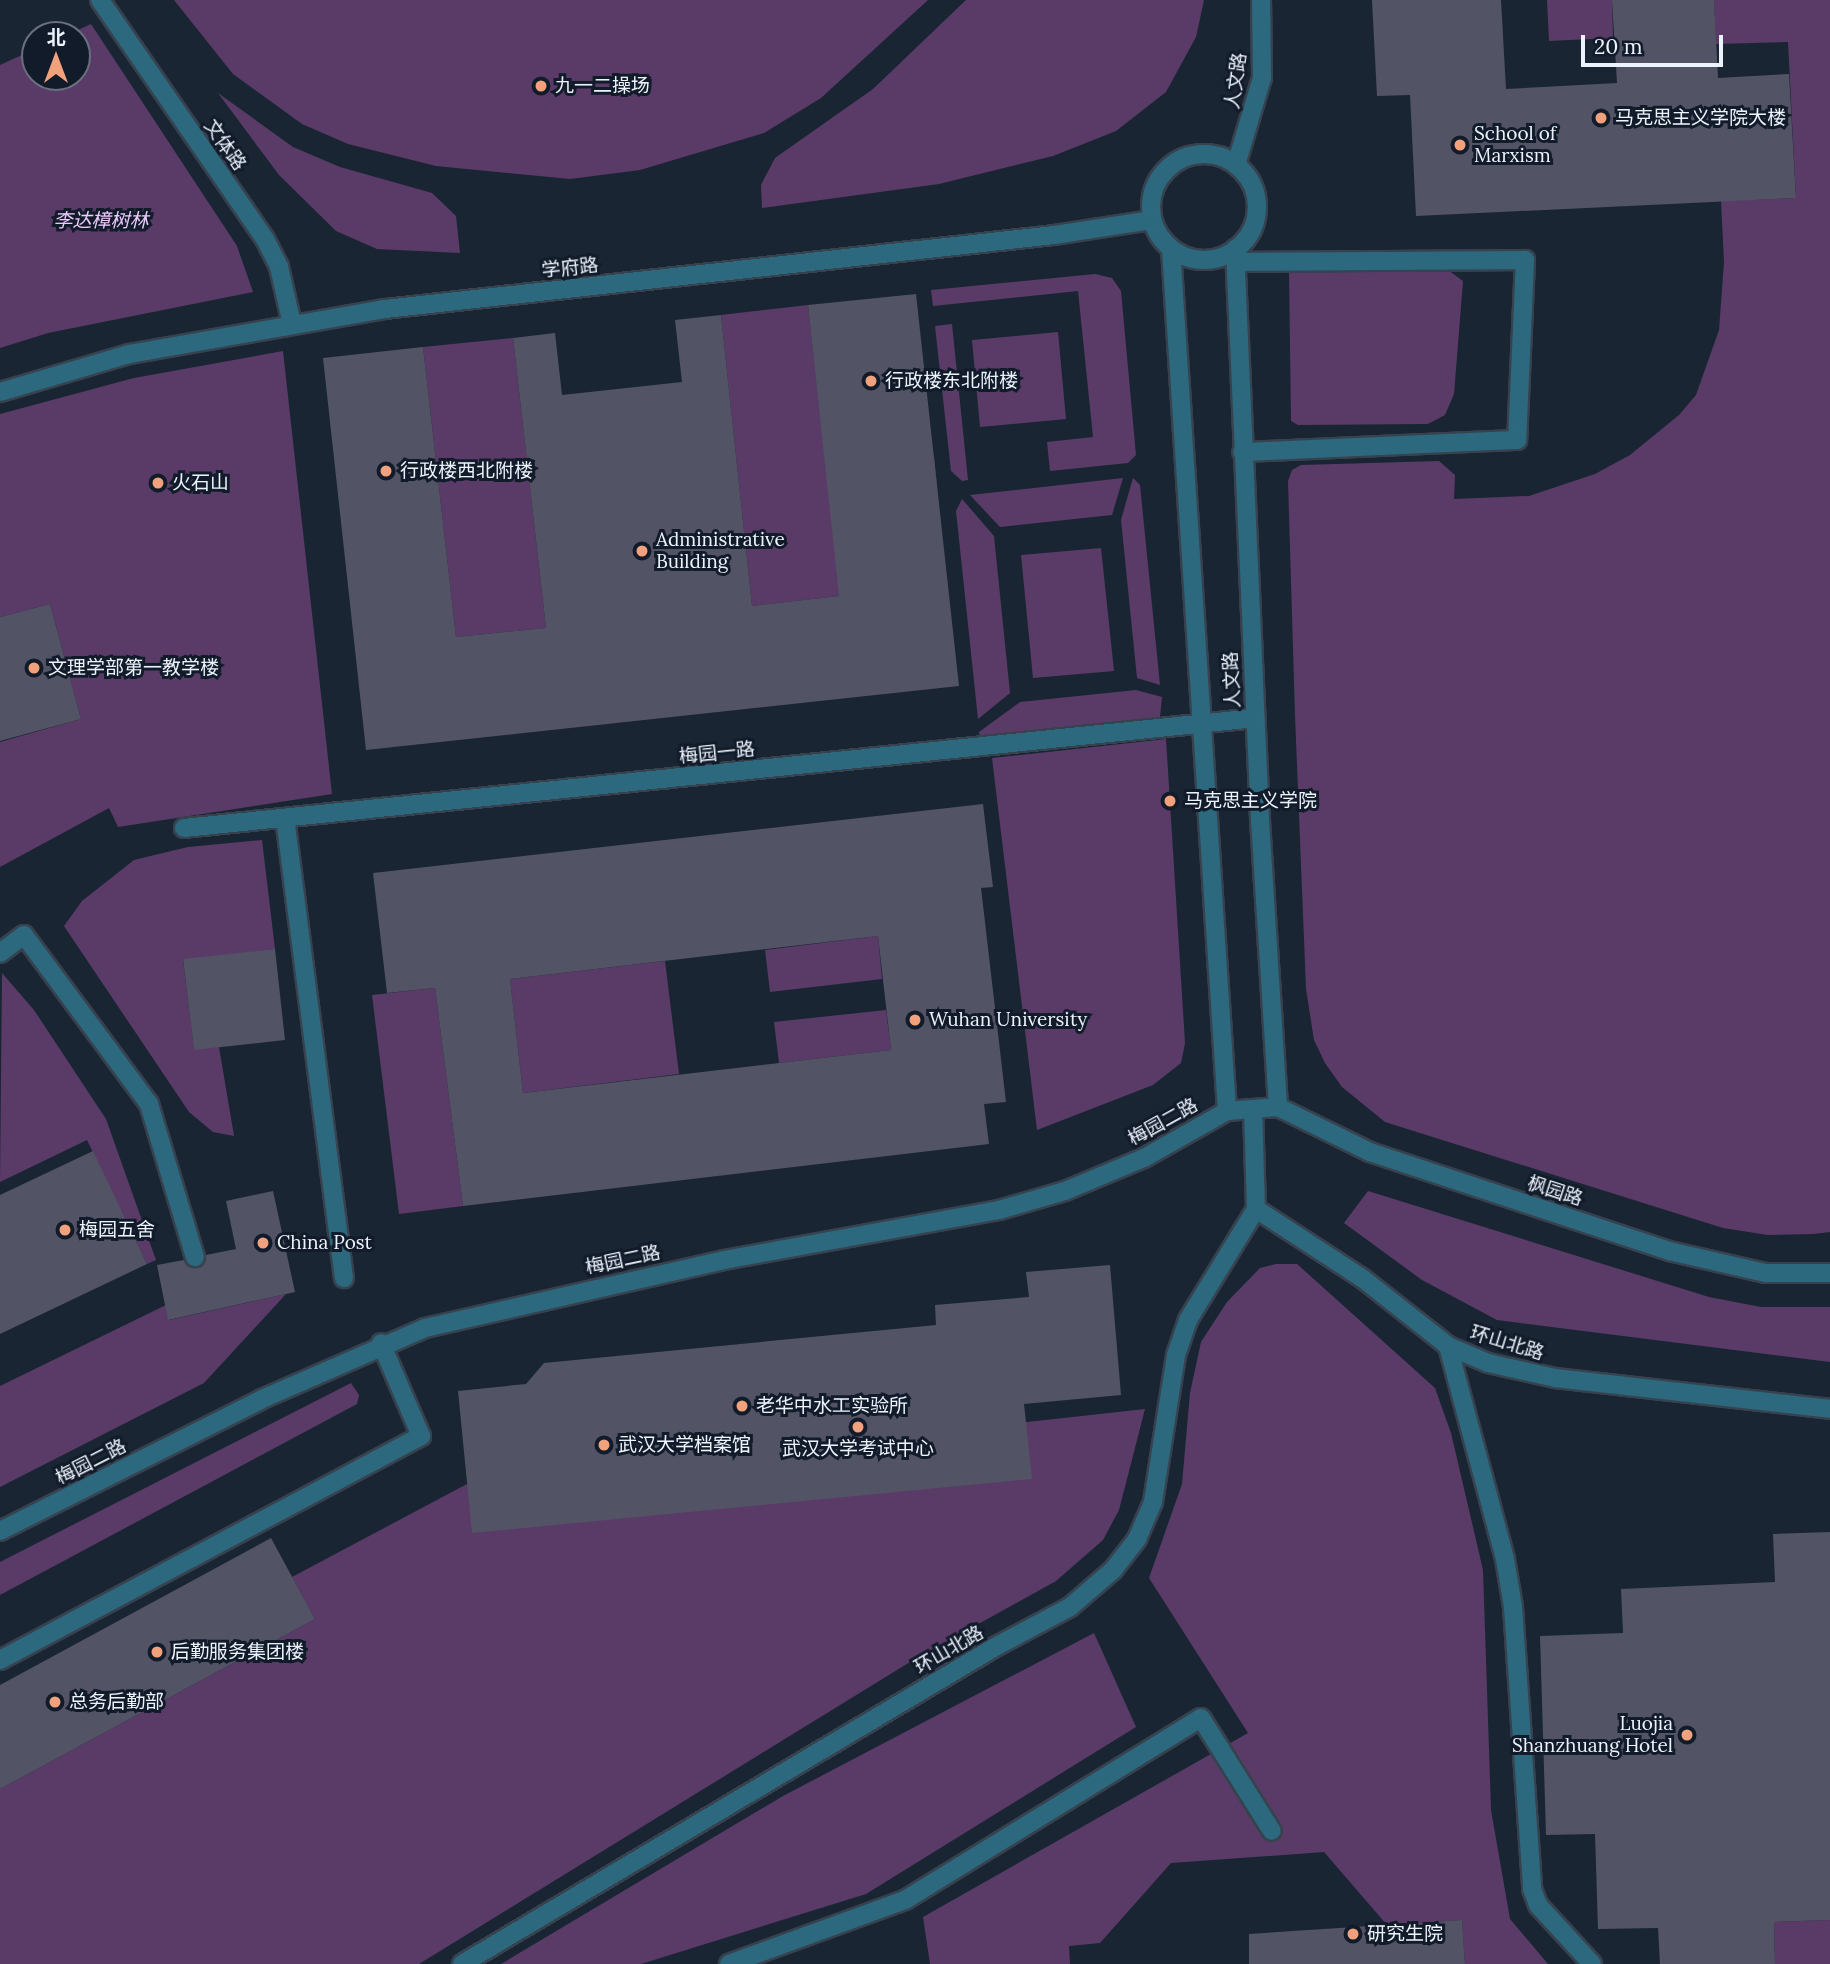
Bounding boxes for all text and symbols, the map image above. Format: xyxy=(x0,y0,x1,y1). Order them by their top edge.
north arrow xyxy=(21,21,91,91)
scale bar xyxy=(1585,21,1727,65)
text: 北 xyxy=(46,25,66,49)
text: 20 m xyxy=(1594,33,1643,60)
street label: 人文路 xyxy=(1221,51,1251,111)
place label: 九一二操场 xyxy=(555,75,650,97)
marker: 九一二操场 xyxy=(533,78,549,94)
place label: 马克思主义学院大楼 xyxy=(1615,107,1786,129)
marker: 马克思主义学院大楼 xyxy=(1593,110,1609,126)
street label: 文体路 xyxy=(199,115,251,175)
place label: School of Marxism xyxy=(1474,123,1556,167)
marker: School of Marxism xyxy=(1452,137,1468,153)
park label: 李达樟树林 xyxy=(54,210,148,232)
street label: 学府路 xyxy=(540,254,600,282)
place label: 行政楼东北附楼 xyxy=(885,370,1018,392)
marker: 行政楼东北附楼 xyxy=(863,373,879,389)
place label: 行政楼西北附楼 xyxy=(400,460,533,482)
marker: 行政楼西北附楼 xyxy=(378,463,394,479)
place label: 火石山 xyxy=(172,472,229,494)
marker: 火石山 xyxy=(150,475,166,491)
place label: Administrative Building xyxy=(656,529,785,573)
marker: Administrative Building xyxy=(634,543,650,559)
street label: 人文路 xyxy=(1219,651,1245,709)
place label: 文理学部第一教学楼 xyxy=(48,657,219,679)
marker: 文理学部第一教学楼 xyxy=(26,660,42,676)
street label: 梅园一路 xyxy=(678,738,756,768)
place label: 马克思主义学院 xyxy=(1184,790,1317,812)
marker: 马克思主义学院 xyxy=(1162,793,1178,809)
place label: Wuhan University xyxy=(929,1009,1087,1031)
marker: Wuhan University xyxy=(907,1012,923,1028)
street label: 梅园二路 xyxy=(1124,1094,1202,1150)
street label: 枫园路 xyxy=(1524,1171,1586,1211)
place label: 梅园五舍 xyxy=(79,1219,155,1241)
marker: 梅园五舍 xyxy=(57,1222,73,1238)
place label: China Post xyxy=(277,1232,372,1254)
marker: China Post xyxy=(255,1235,271,1251)
street label: 梅园二路 xyxy=(583,1241,663,1279)
street label: 环山北路 xyxy=(1467,1321,1547,1365)
place label: 老华中水工实验所 xyxy=(756,1395,908,1417)
marker: 老华中水工实验所 xyxy=(734,1398,750,1414)
marker: 武汉大学考试中心 xyxy=(850,1419,866,1435)
place label: 武汉大学档案馆 xyxy=(618,1434,751,1456)
street label: 梅园二路 xyxy=(52,1435,130,1489)
marker: 武汉大学档案馆 xyxy=(596,1437,612,1453)
place label: 武汉大学考试中心 xyxy=(782,1438,934,1460)
street label: 环山北路 xyxy=(910,1621,988,1679)
place label: 后勤服务集团楼 xyxy=(171,1641,304,1663)
marker: 后勤服务集团楼 xyxy=(149,1644,165,1660)
place label: 总务后勤部 xyxy=(69,1691,164,1713)
marker: 总务后勤部 xyxy=(47,1694,63,1710)
place label: Luojia Shanzhuang Hotel xyxy=(1512,1713,1673,1757)
marker: Luojia Shanzhuang Hotel xyxy=(1679,1727,1695,1743)
place label: 研究生院 xyxy=(1367,1923,1443,1945)
marker: 研究生院 xyxy=(1345,1926,1361,1942)

